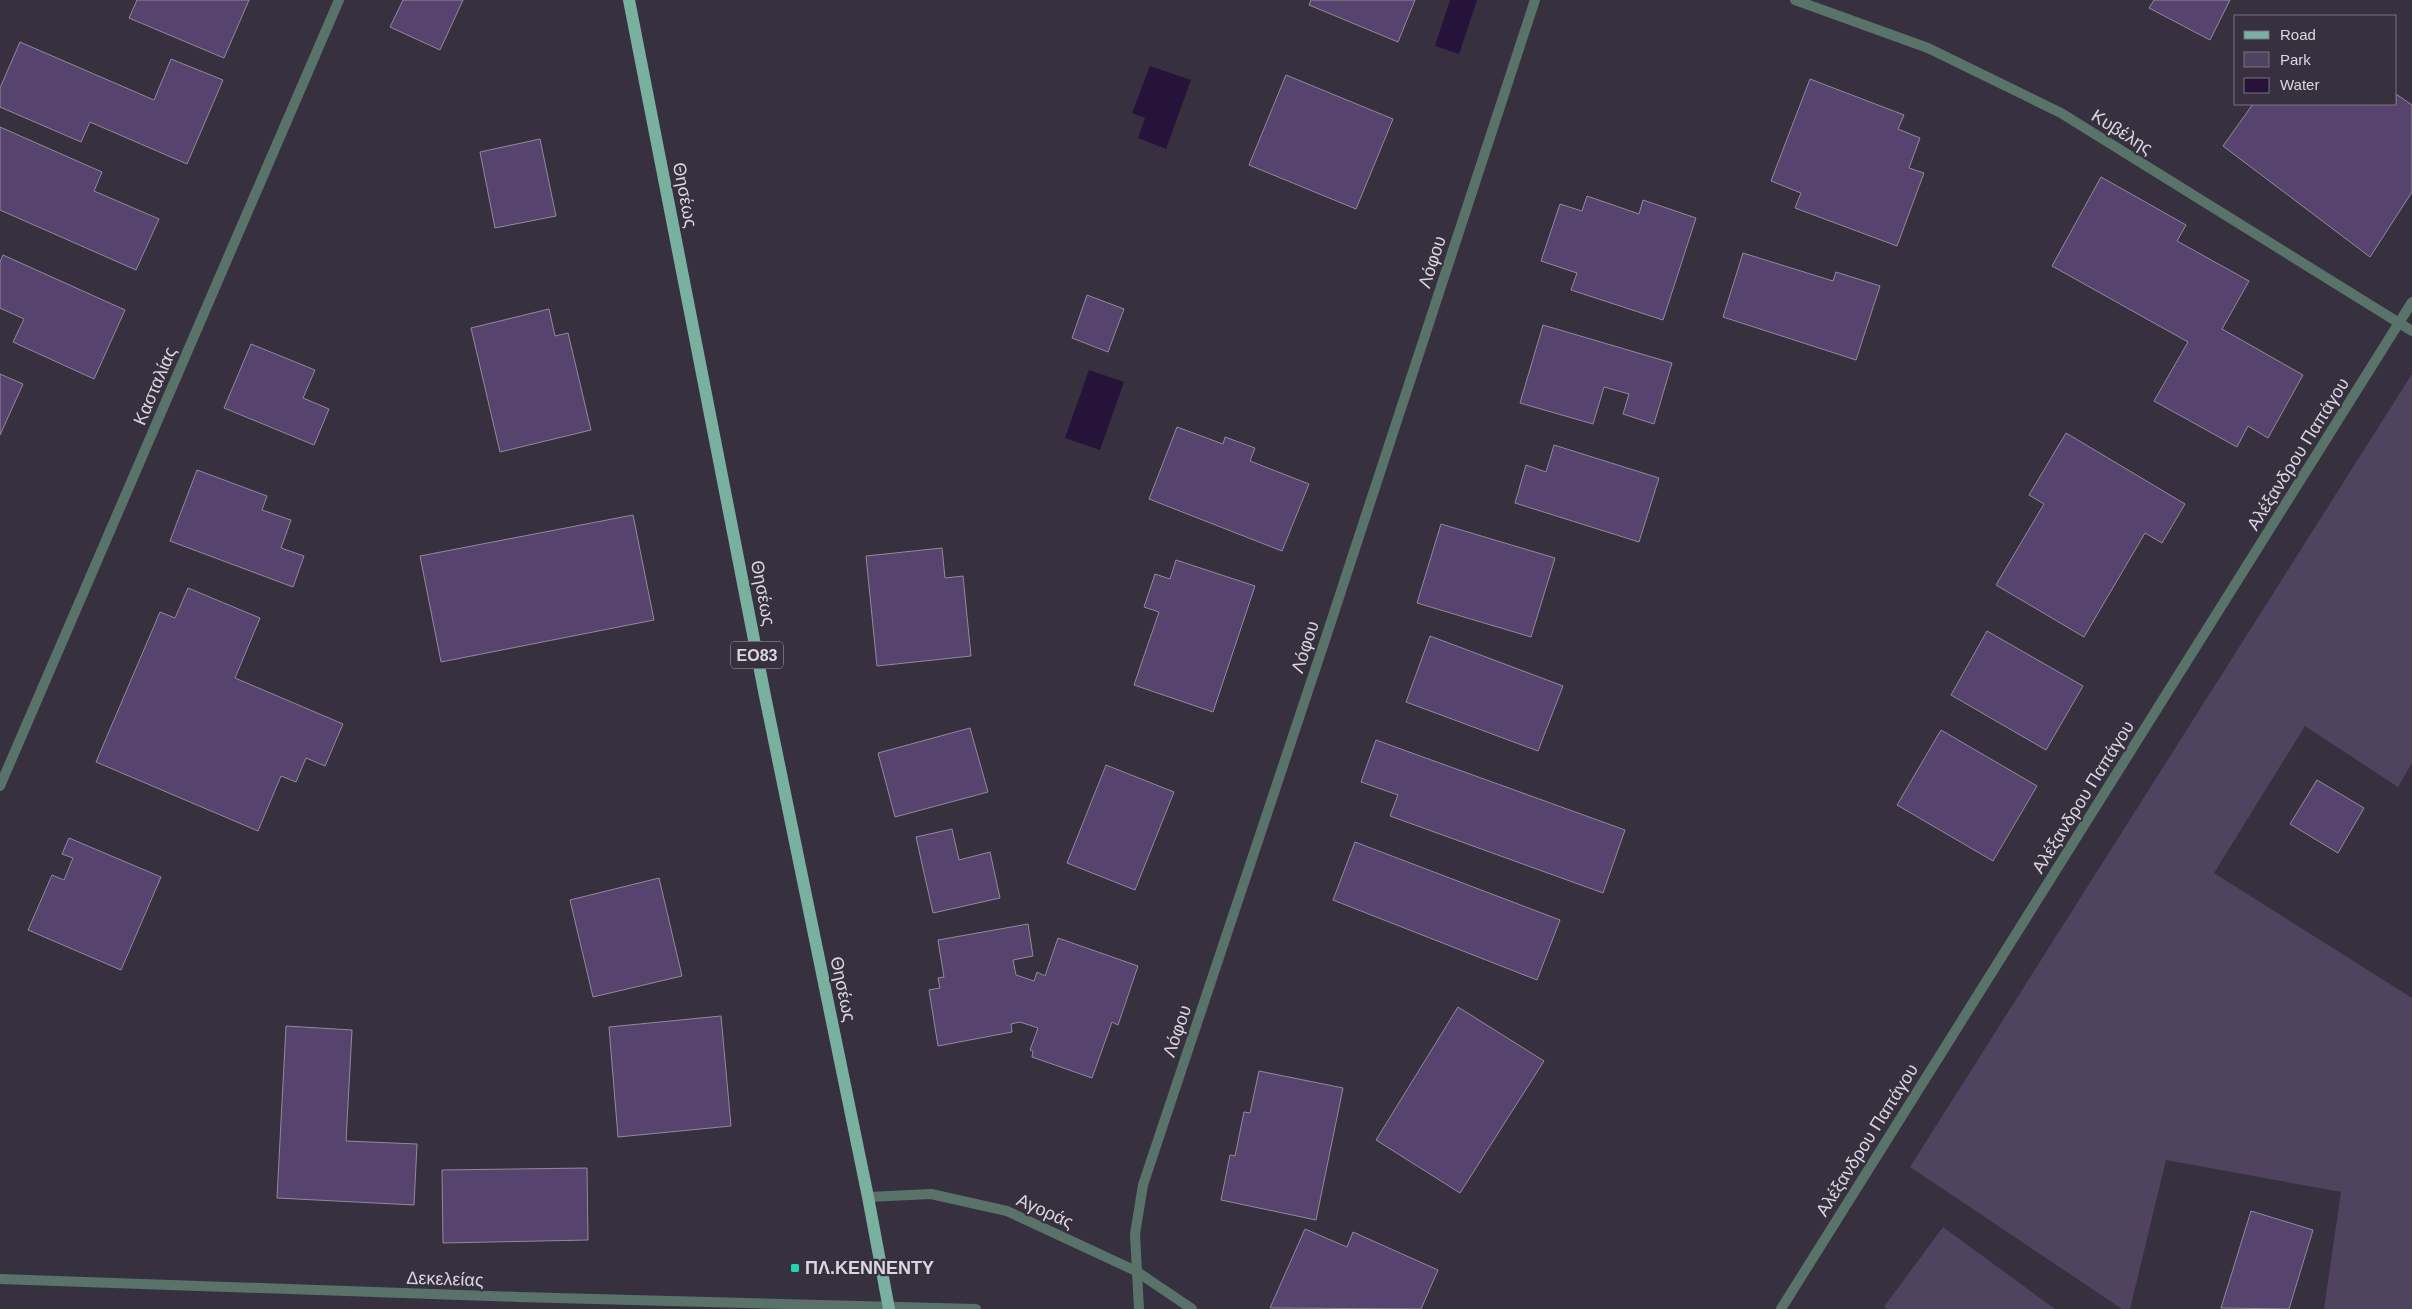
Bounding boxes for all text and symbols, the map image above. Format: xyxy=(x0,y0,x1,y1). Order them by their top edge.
legend xyxy=(2234,15,2397,105)
text: Road xyxy=(2280,26,2316,43)
text: Park xyxy=(2280,51,2311,68)
text: Water xyxy=(2280,76,2319,93)
street label: Κυβέλης xyxy=(2088,106,2156,159)
street label: Θησέως xyxy=(669,161,701,230)
street label: Λόφου xyxy=(1414,233,1450,291)
street label: Κασταλίας xyxy=(130,344,180,428)
street label: Αλέξανδρου Παπάγου xyxy=(2243,374,2353,534)
street label: Θησέως xyxy=(747,559,779,628)
street label: Λόφου xyxy=(1287,618,1323,676)
road number: ΕΟ83 xyxy=(731,642,783,668)
street label: Αλέξανδρου Παπάγου xyxy=(2028,717,2138,877)
street label: Θησέως xyxy=(826,955,860,1024)
street label: Λόφου xyxy=(1159,1002,1195,1060)
street label: Αλέξανδρου Παπάγου xyxy=(1812,1060,1922,1220)
street label: Αγοράς xyxy=(1014,1190,1077,1232)
place label: ΠΛ.ΚΕΝΝΕΝΤΥ xyxy=(805,1258,934,1278)
marker: ΠΛ.ΚΕΝΝΕΝΤΥ xyxy=(789,1262,801,1274)
street label: Δεκελείας xyxy=(406,1268,484,1290)

